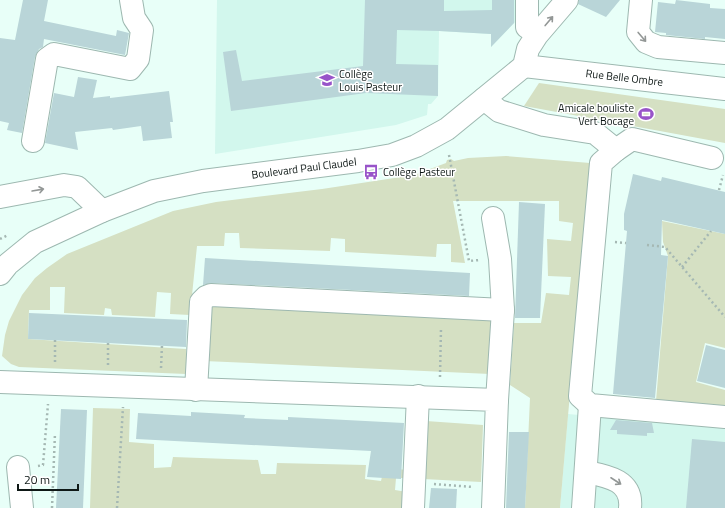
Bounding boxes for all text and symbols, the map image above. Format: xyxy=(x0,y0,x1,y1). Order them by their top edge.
one-way arrow xyxy=(545,15,554,26)
one-way arrow xyxy=(638,32,647,43)
street label: Rue Belle Ombre xyxy=(585,65,664,90)
place label: Collège Louis Pasteur xyxy=(339,66,402,95)
school or university icon: Collège Louis Pasteur xyxy=(318,71,336,89)
place label: Amicale bouliste Vert Bocage xyxy=(558,100,634,129)
sports icon: Amicale bouliste Vert Bocage xyxy=(637,105,655,123)
street label: Boulevard Paul Claudel xyxy=(251,153,357,183)
bus stop icon: Collège Pasteur xyxy=(362,163,380,181)
place label: Collège Pasteur xyxy=(383,164,455,180)
one-way arrow xyxy=(31,185,44,193)
scale bar xyxy=(18,466,78,492)
text: 20 m xyxy=(24,470,50,489)
one-way arrow xyxy=(611,477,622,486)

